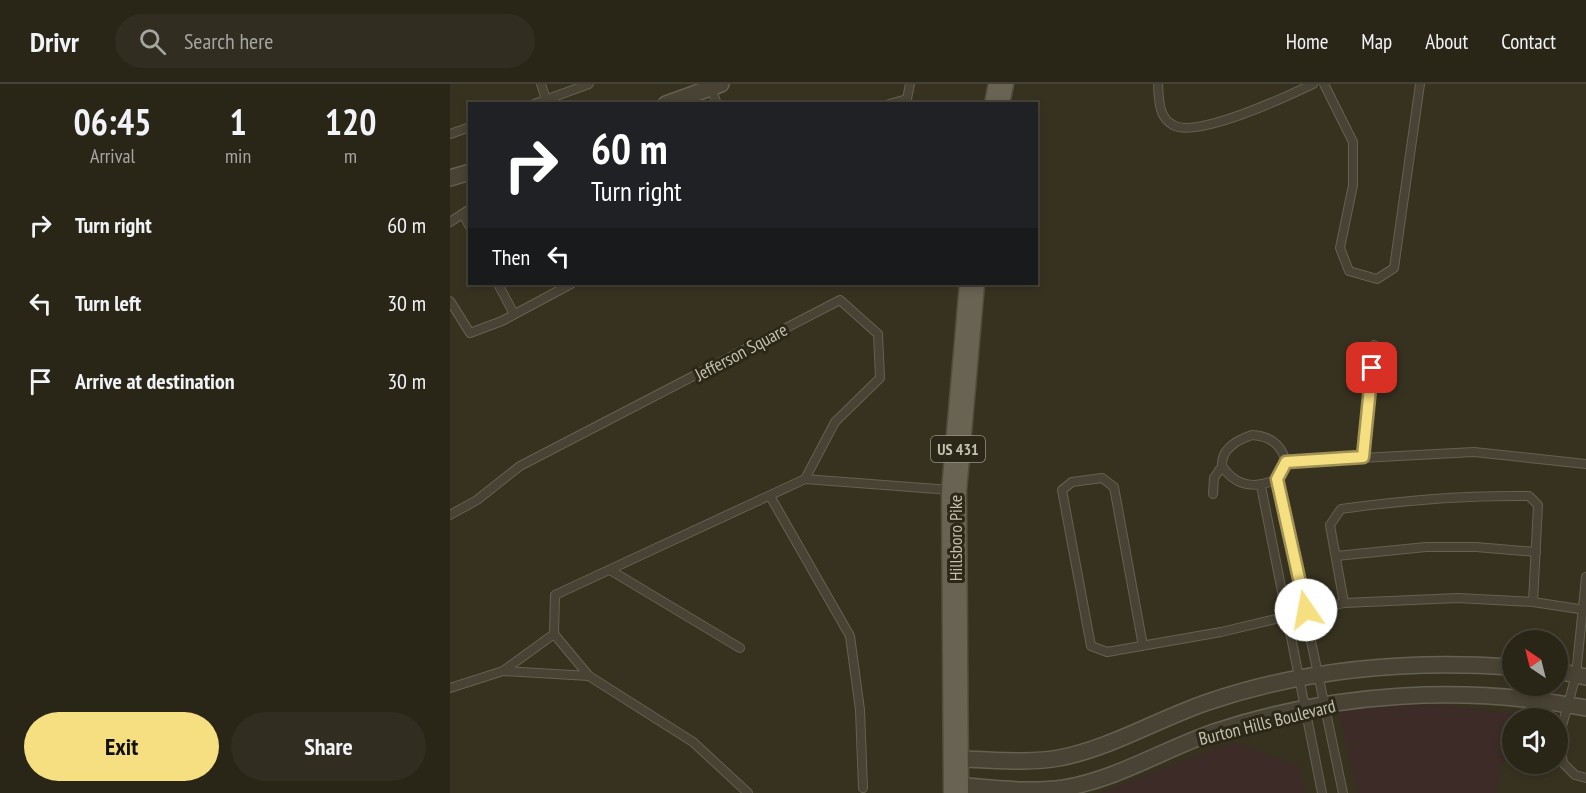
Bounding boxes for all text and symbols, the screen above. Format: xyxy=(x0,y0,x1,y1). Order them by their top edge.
search box xyxy=(115,14,535,68)
text: Drivr xyxy=(30,23,79,60)
icon: search xyxy=(136,25,169,58)
text: Search here xyxy=(184,27,273,55)
text: Home xyxy=(1286,28,1328,55)
text: Map xyxy=(1361,28,1392,55)
text: About xyxy=(1425,28,1468,55)
text: Contact xyxy=(1501,28,1556,55)
text: 06:45 xyxy=(74,98,151,145)
text: 1 xyxy=(229,98,247,145)
text: 120 xyxy=(325,98,376,145)
text: 60 m xyxy=(591,121,668,176)
icon: right xyxy=(492,126,570,204)
text: Arrival xyxy=(90,143,135,169)
text: min xyxy=(225,143,251,169)
text: m xyxy=(344,143,357,169)
text: Turn right xyxy=(591,174,682,208)
icon: right xyxy=(24,209,57,242)
text: Turn right xyxy=(75,211,152,239)
text: 60 m xyxy=(387,211,426,239)
icon: left xyxy=(542,240,575,273)
text: Then xyxy=(492,243,530,271)
icon: left xyxy=(24,287,57,320)
text: Turn left xyxy=(75,289,141,317)
text: 30 m xyxy=(387,289,426,317)
street label: Jefferson Square xyxy=(690,318,791,386)
pin xyxy=(1346,342,1397,393)
icon: arrive xyxy=(1355,351,1388,384)
icon: arrive xyxy=(24,365,57,398)
text: Arrive at destination xyxy=(75,367,235,395)
text: 30 m xyxy=(387,367,426,395)
road number: US 431 xyxy=(931,436,985,462)
street label: Hillsboro Pike xyxy=(944,495,967,581)
position arrow xyxy=(1274,578,1338,642)
north arrow xyxy=(1502,630,1568,696)
map controls xyxy=(1502,630,1568,774)
street label: Burton Hills Boulevard xyxy=(1196,694,1338,750)
button: sound xyxy=(1502,708,1568,774)
button: Exit xyxy=(24,712,219,781)
button: Share xyxy=(231,712,426,781)

